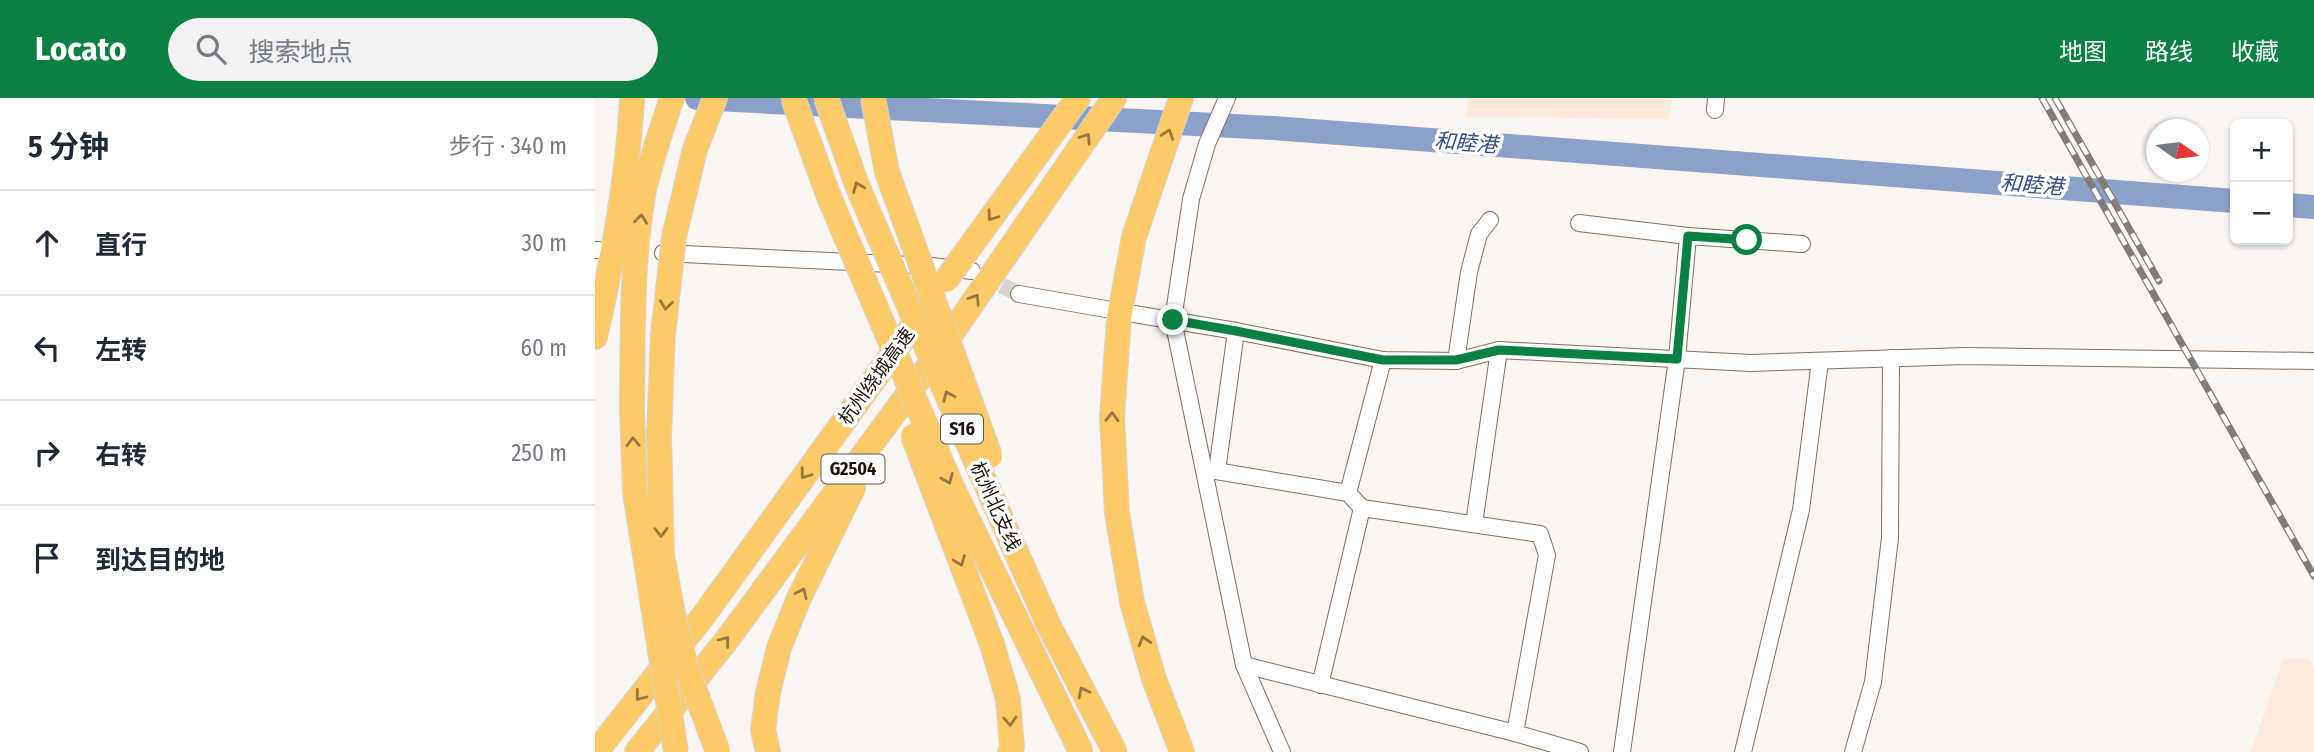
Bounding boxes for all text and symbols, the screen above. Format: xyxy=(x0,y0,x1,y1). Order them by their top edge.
search box xyxy=(168,18,658,81)
text: Locato xyxy=(35,29,126,69)
icon: search xyxy=(192,30,230,68)
text: 搜索地点 xyxy=(248,37,352,68)
text: 地图 xyxy=(2059,38,2107,66)
text: 路线 xyxy=(2145,38,2193,66)
text: 收藏 xyxy=(2231,38,2279,66)
north arrow xyxy=(2146,119,2209,182)
map controls xyxy=(2230,119,2293,245)
button: + xyxy=(2230,119,2293,182)
one-way arrow xyxy=(1160,128,1174,141)
water label: 和睦港 xyxy=(1434,128,1501,158)
text: 5 分钟 xyxy=(28,129,109,165)
text: 步行 · 340 m xyxy=(449,132,567,160)
one-way arrow xyxy=(1078,133,1090,146)
water label: 和睦港 xyxy=(2000,170,2067,200)
one-way arrow xyxy=(853,181,867,193)
button: − xyxy=(2230,182,2293,245)
one-way arrow xyxy=(988,208,1000,221)
one-way arrow xyxy=(633,213,648,225)
icon: ahead xyxy=(28,224,66,262)
route start xyxy=(1731,224,1762,255)
text: 30 m xyxy=(522,229,567,257)
text: 直行 xyxy=(95,230,147,261)
one-way arrow xyxy=(967,294,980,307)
one-way arrow xyxy=(659,299,674,310)
route end xyxy=(1157,304,1188,335)
street label: 杭州绕城高速 xyxy=(834,323,919,429)
icon: left xyxy=(28,329,66,367)
text: 60 m xyxy=(521,334,567,362)
text: 左转 xyxy=(95,335,147,366)
one-way arrow xyxy=(942,390,956,403)
one-way arrow xyxy=(1105,411,1120,422)
road number: S16 xyxy=(941,414,983,444)
icon: right xyxy=(28,434,66,472)
one-way arrow xyxy=(626,436,641,447)
text: 250 m xyxy=(511,439,567,467)
text: 右转 xyxy=(95,440,147,471)
road number: G2504 xyxy=(821,454,885,484)
street label: 杭州北支线 xyxy=(966,458,1025,554)
one-way arrow xyxy=(801,466,813,479)
one-way arrow xyxy=(940,472,954,484)
one-way arrow xyxy=(654,527,669,538)
icon: arrive xyxy=(28,539,66,577)
text: 到达目的地 xyxy=(95,545,225,576)
one-way arrow xyxy=(952,555,966,567)
one-way arrow xyxy=(794,587,808,600)
one-way arrow xyxy=(1137,635,1152,647)
one-way arrow xyxy=(717,636,730,649)
one-way arrow xyxy=(1078,686,1092,699)
one-way arrow xyxy=(636,688,649,700)
one-way arrow xyxy=(1002,716,1017,727)

